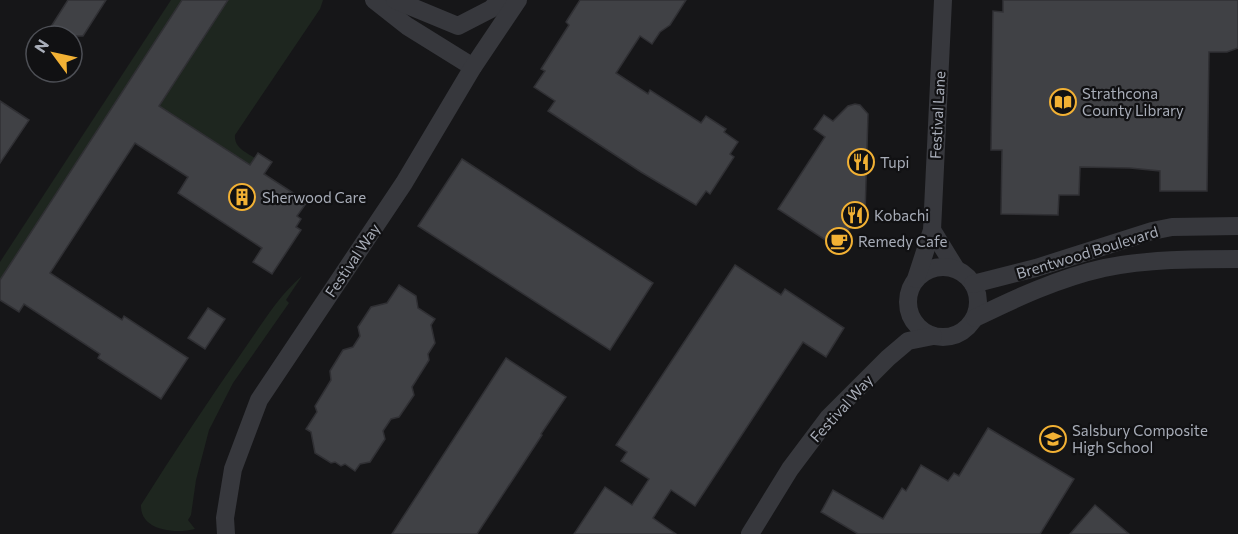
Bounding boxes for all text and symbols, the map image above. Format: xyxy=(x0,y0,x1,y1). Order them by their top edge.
north arrow xyxy=(24,24,84,84)
text: N xyxy=(30,35,52,56)
street label: Festival Lane xyxy=(926,71,948,159)
place label: Strathcona County Library xyxy=(1082,84,1184,119)
library icon: Strathcona County Library xyxy=(1048,87,1078,117)
restaurant icon: Tupi xyxy=(846,147,876,177)
place label: Tupi xyxy=(880,153,909,171)
building icon: Sherwood Care xyxy=(227,182,257,212)
place label: Sherwood Care xyxy=(262,188,366,206)
restaurant icon: Kobachi xyxy=(840,200,870,230)
place label: Kobachi xyxy=(874,206,929,224)
street label: Festival Way xyxy=(321,220,383,300)
street label: Brentwood Boulevard xyxy=(1014,222,1160,282)
cafe icon: Remedy Cafe xyxy=(824,226,854,256)
place label: Remedy Cafe xyxy=(858,232,947,250)
street label: Festival Way xyxy=(806,370,876,446)
place label: Salsbury Composite High School xyxy=(1072,421,1208,456)
school or university icon: Salsbury Composite High School xyxy=(1038,424,1068,454)

